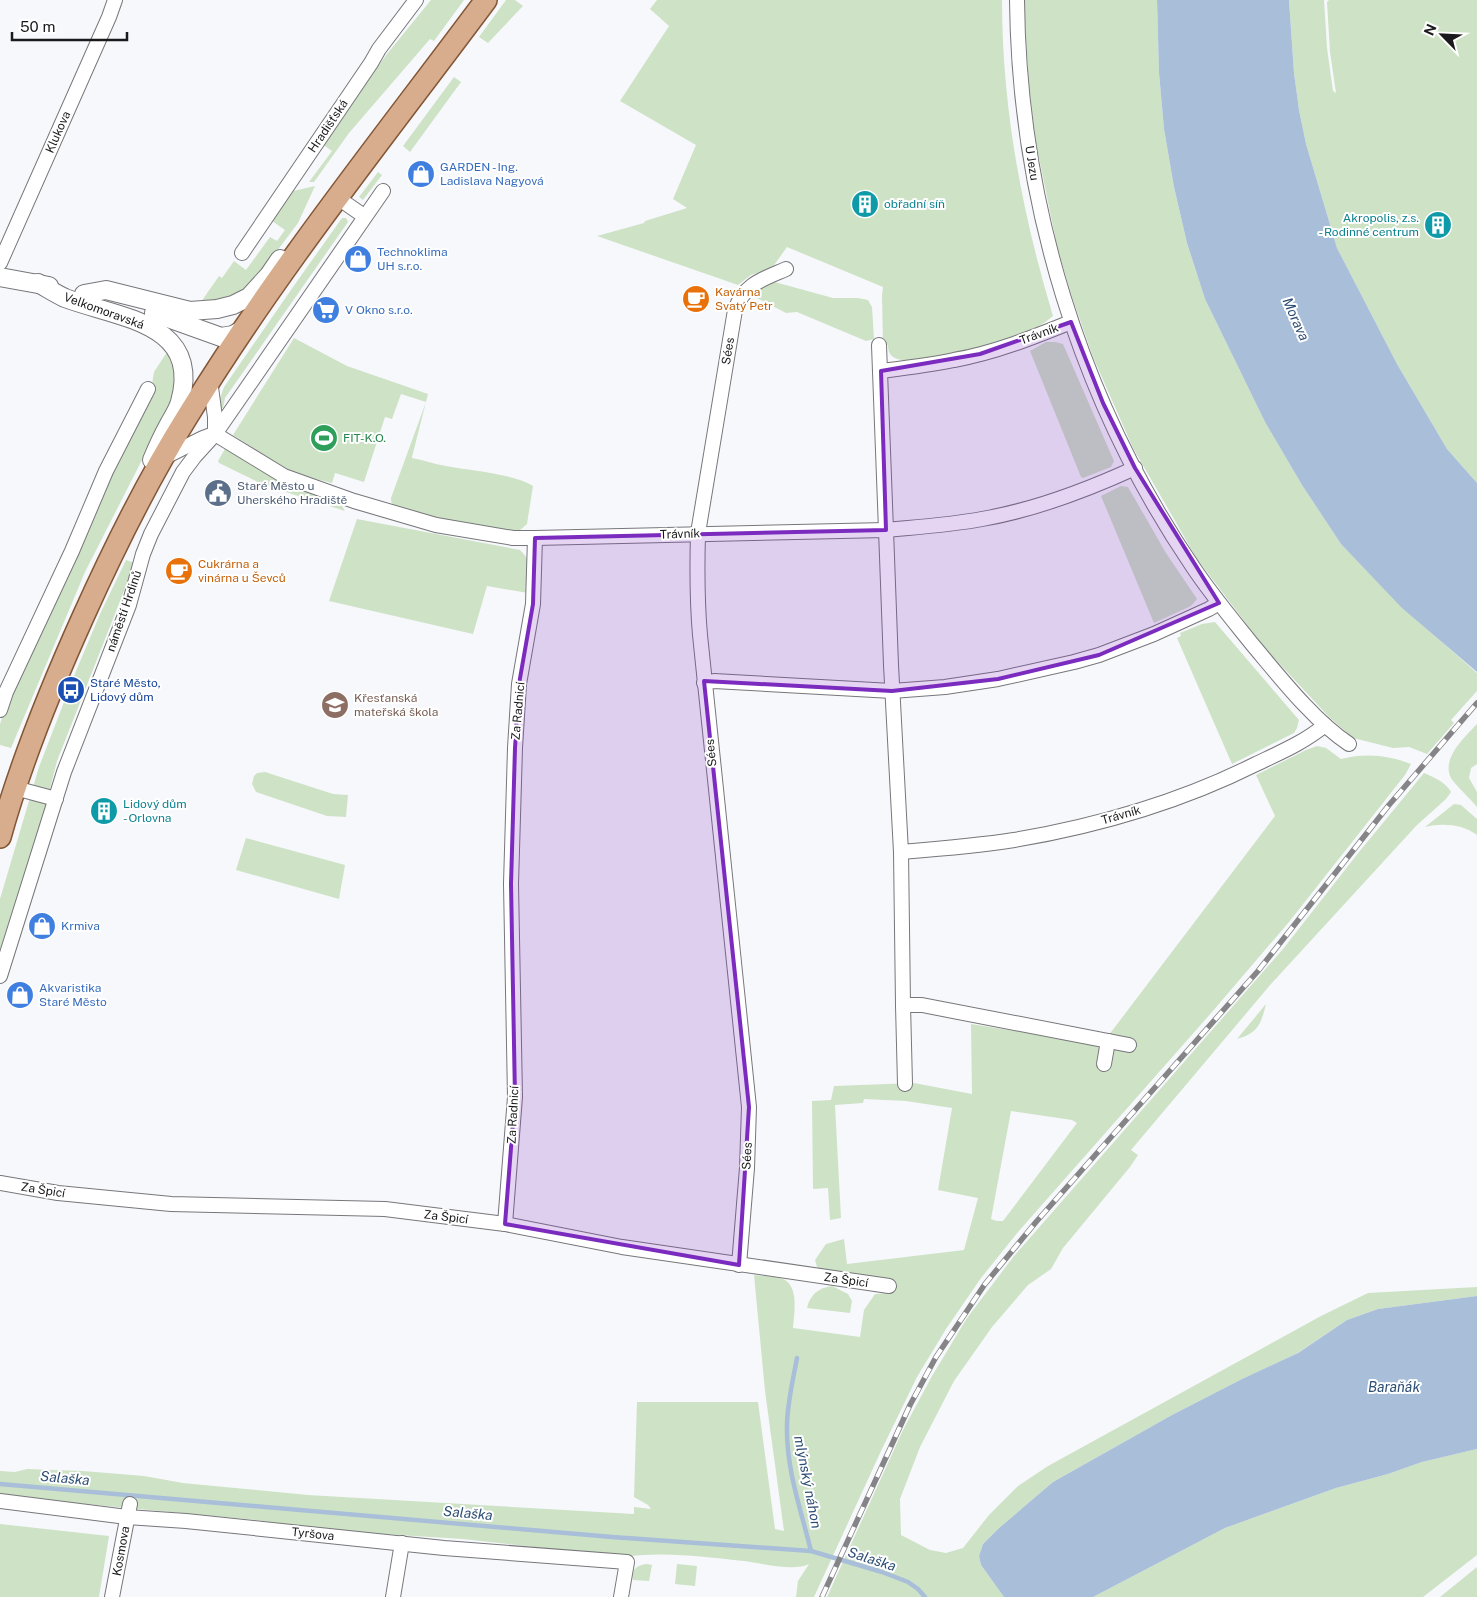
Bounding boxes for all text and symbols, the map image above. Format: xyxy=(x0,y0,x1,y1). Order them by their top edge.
scale bar xyxy=(12,10,128,42)
north arrow xyxy=(1417,10,1467,60)
text: 50 m xyxy=(20,18,55,35)
text: N xyxy=(1421,21,1440,38)
street label: Hradišťská xyxy=(305,97,351,155)
street label: Klukova xyxy=(43,109,73,155)
street label: U Jezu xyxy=(1022,144,1042,182)
shop icon: GARDEN - Ing. Ladislava Nagyová xyxy=(406,159,436,189)
place label: GARDEN - Ing. Ladislava Nagyová xyxy=(440,160,544,188)
building icon: obřadní síň xyxy=(850,189,880,219)
place label: obřadní síň xyxy=(884,197,945,211)
building icon: Akropolis, z.s. - Rodinné centrum xyxy=(1423,210,1453,240)
place label: Akropolis, z.s. - Rodinné centrum xyxy=(1318,211,1419,239)
shop icon: Technoklima UH s.r.o. xyxy=(343,244,373,274)
place label: Technoklima UH s.r.o. xyxy=(377,245,448,273)
cafe icon: Kavárna Svatý Petr xyxy=(681,284,711,314)
place label: Kavárna Svatý Petr xyxy=(715,285,773,313)
street label: Velkomoravská xyxy=(62,290,146,332)
supermarket icon: V Okno s.r.o. xyxy=(311,295,341,325)
water label: Morava xyxy=(1279,295,1313,343)
place label: V Okno s.r.o. xyxy=(345,303,413,317)
street label: Trávník xyxy=(1018,320,1061,347)
street label: Sées xyxy=(719,336,737,366)
sports icon: FIT-K.O. xyxy=(309,423,339,453)
place label: FIT-K.O. xyxy=(343,431,386,445)
public building icon: Staré Město u Uherského Hradiště xyxy=(203,478,233,508)
place label: Staré Město u Uherského Hradiště xyxy=(237,479,348,507)
street label: Trávník xyxy=(660,526,701,542)
cafe icon: Cukrárna a vinárna u Ševců xyxy=(164,556,194,586)
place label: Cukrárna a vinárna u Ševců xyxy=(198,557,286,585)
street label: náměstí Hrdinů xyxy=(104,568,144,653)
bus stop icon: Staré Město, Lidový dům xyxy=(56,675,86,705)
place label: Staré Město, Lidový dům xyxy=(90,676,161,704)
street label: Za Radnicí xyxy=(508,680,528,741)
school or university icon: Křesťanská mateřská škola xyxy=(320,690,350,720)
place label: Křesťanská mateřská škola xyxy=(354,691,438,719)
street label: Sées xyxy=(703,739,719,767)
building icon: Lidový dům - Orlovna xyxy=(89,796,119,826)
place label: Lidový dům - Orlovna xyxy=(123,797,187,825)
street label: Trávník xyxy=(1100,803,1143,827)
shop icon: Krmiva xyxy=(27,911,57,941)
place label: Krmiva xyxy=(61,919,100,933)
shop icon: Akvaristika Staré Město xyxy=(5,980,35,1010)
place label: Akvaristika Staré Město xyxy=(39,981,107,1009)
street label: Za Radnicí xyxy=(504,1084,522,1145)
street label: Sées xyxy=(739,1142,755,1170)
street label: Za Špicí xyxy=(20,1180,67,1201)
street label: Za Špicí xyxy=(423,1207,470,1227)
street label: Za Špicí xyxy=(823,1270,870,1290)
water label: Baraňák xyxy=(1368,1379,1420,1395)
water label: mlýnský náhon xyxy=(791,1434,825,1530)
water label: Salaška xyxy=(40,1468,90,1488)
water label: Salaška xyxy=(443,1503,493,1523)
street label: Kosmova xyxy=(110,1525,132,1577)
street label: Tyršova xyxy=(291,1525,335,1543)
water label: Salaška xyxy=(846,1544,898,1574)

